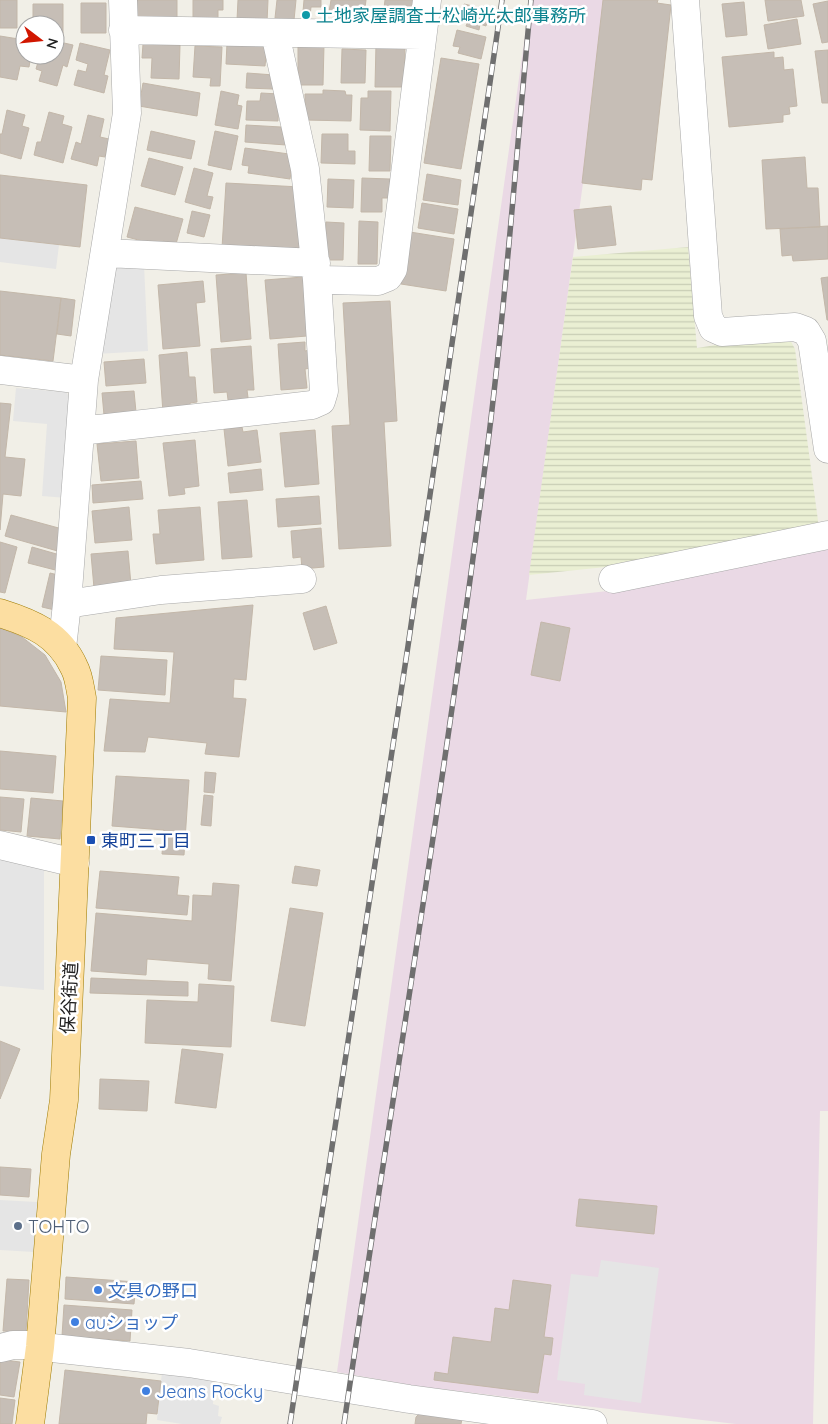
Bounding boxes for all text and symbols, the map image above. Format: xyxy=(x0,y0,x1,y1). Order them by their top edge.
place label: 土地家屋調査士松崎光太郎事務所 xyxy=(316,4,586,27)
marker: 土地家屋調査士松崎光太郎事務所 xyxy=(300,9,312,21)
north arrow xyxy=(15,15,65,65)
text: N xyxy=(42,36,63,51)
place label: 東町三丁目 xyxy=(101,829,191,852)
marker: 東町三丁目 xyxy=(85,834,97,846)
street label: 保谷街道 xyxy=(56,961,82,1035)
place label: TOHTO xyxy=(28,1215,90,1238)
marker: TOHTO xyxy=(12,1220,24,1232)
place label: 文具の野口 xyxy=(108,1279,198,1302)
marker: 文具の野口 xyxy=(92,1284,104,1296)
place label: auショップ xyxy=(85,1311,178,1334)
marker: auショップ xyxy=(69,1316,81,1328)
place label: Jeans Rocky xyxy=(156,1380,263,1403)
marker: Jeans Rocky xyxy=(140,1385,152,1397)

